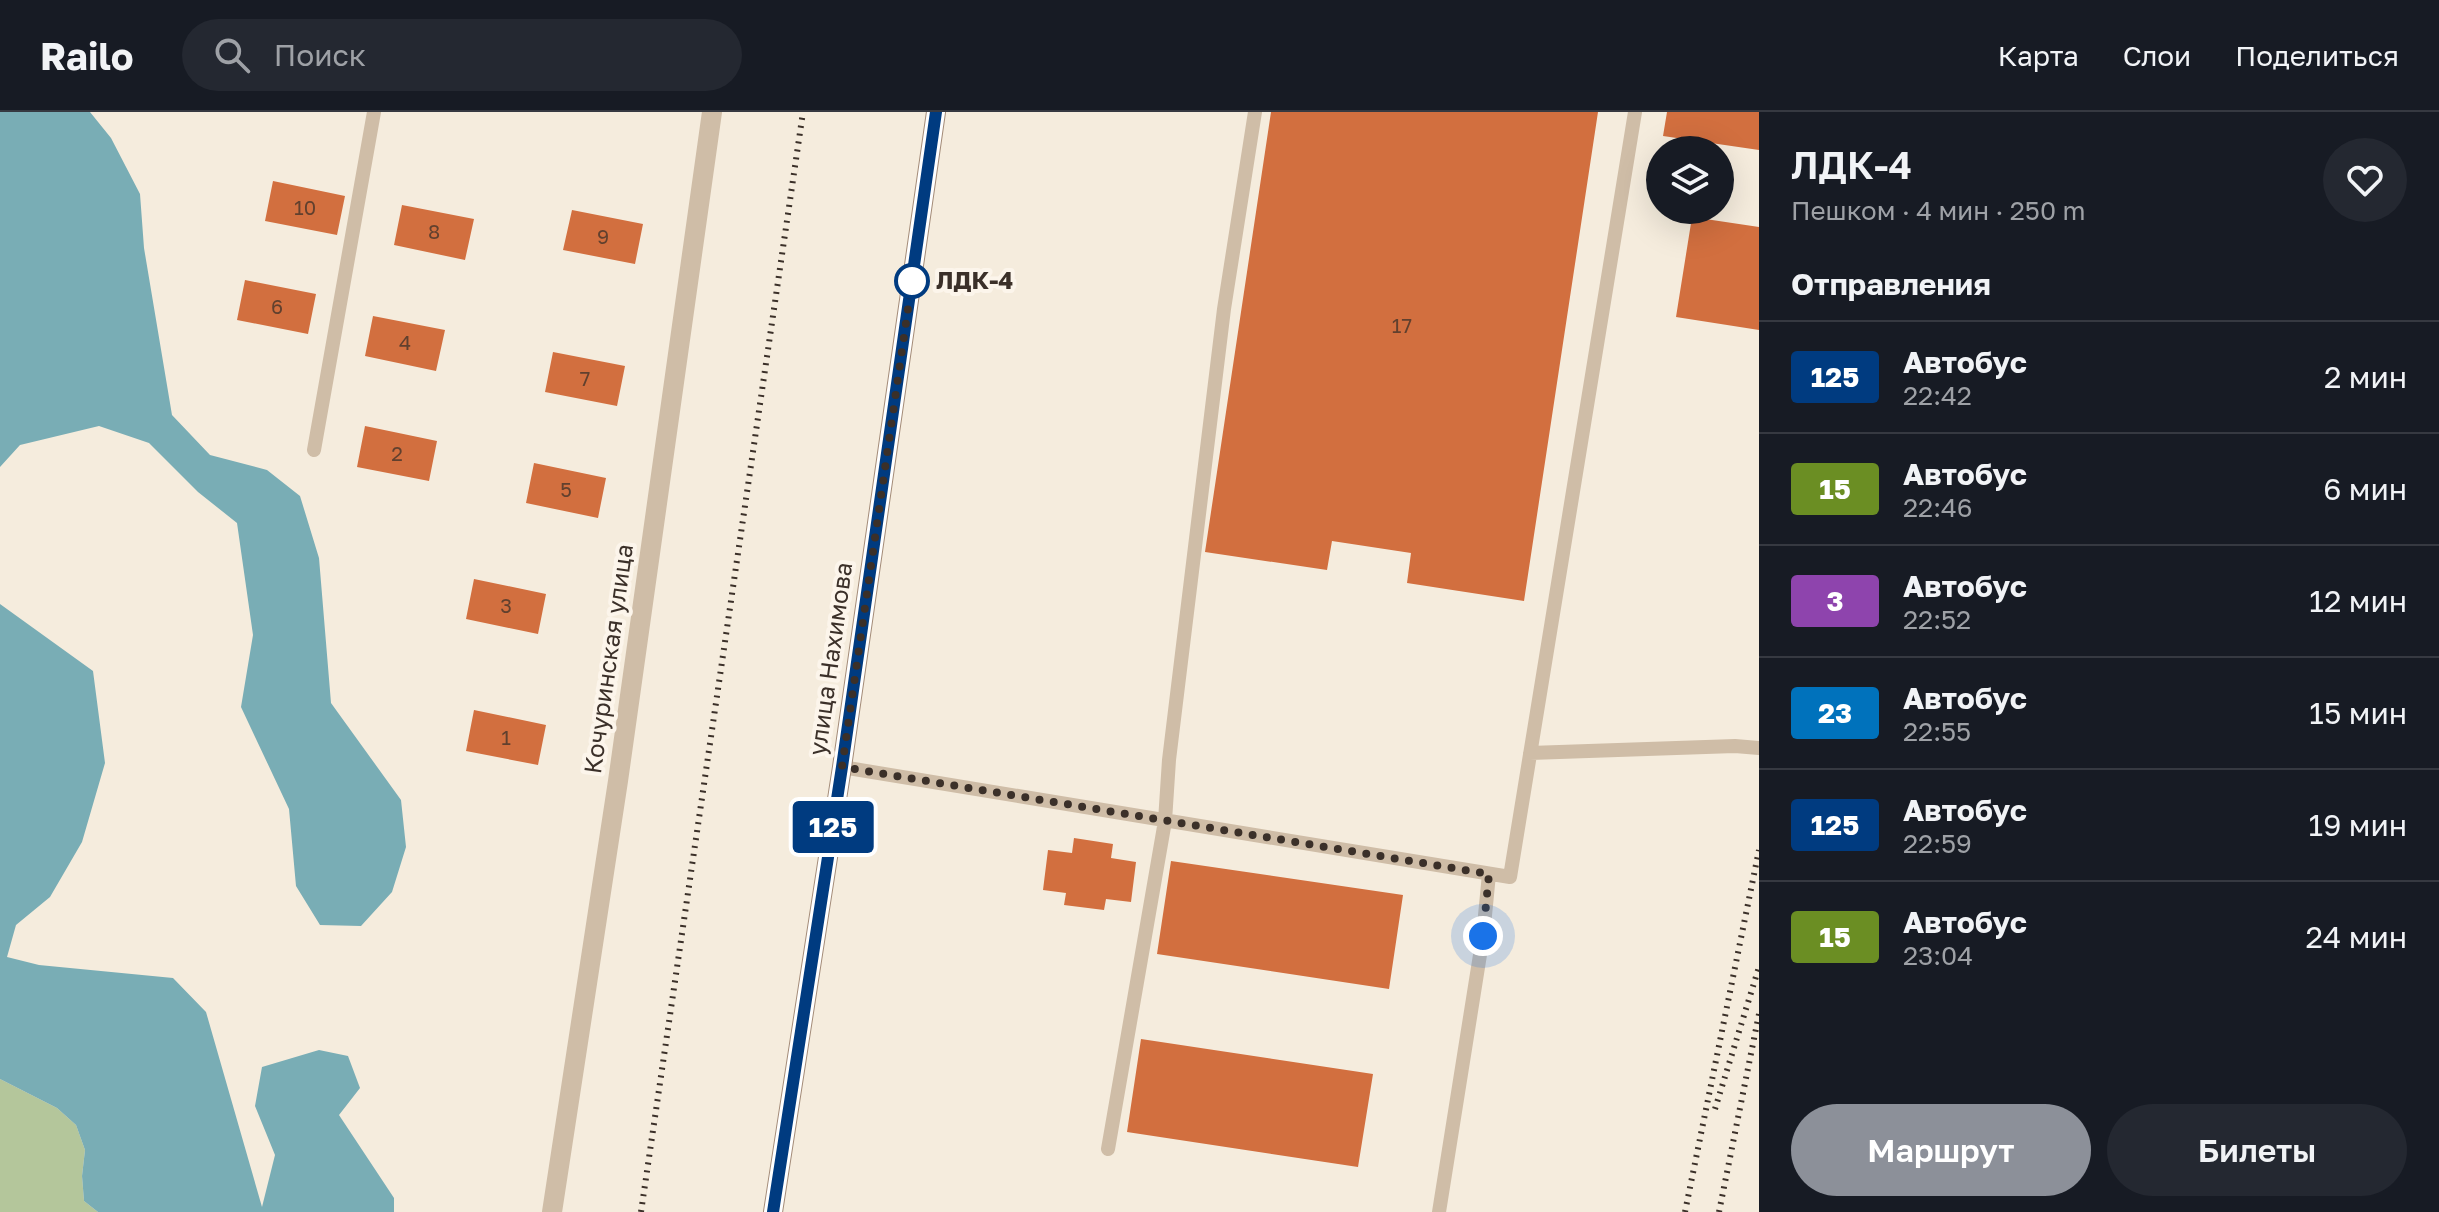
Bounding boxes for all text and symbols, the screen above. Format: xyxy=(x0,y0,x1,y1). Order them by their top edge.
search box xyxy=(182,19,742,91)
text: Railo xyxy=(40,33,134,78)
icon: search xyxy=(210,33,254,77)
text: Поиск xyxy=(274,37,366,73)
text: Карта xyxy=(1998,39,2079,72)
text: Слои xyxy=(2123,39,2191,72)
text: Поделиться xyxy=(2235,39,2399,72)
map controls xyxy=(1646,136,1734,224)
button: layers xyxy=(1646,136,1734,224)
button: heart xyxy=(2323,138,2407,222)
text: ЛДК-4 xyxy=(1791,142,1912,187)
house number: 10 xyxy=(294,195,316,219)
text: Пешком · 4 мин · 250 m xyxy=(1791,195,2086,226)
house number: 8 xyxy=(428,219,440,243)
house number: 9 xyxy=(597,224,609,248)
marker: ЛДК-4 xyxy=(895,264,929,298)
place label: ЛДК-4 xyxy=(936,265,1013,294)
text: Отправления xyxy=(1791,266,1991,302)
house number: 6 xyxy=(271,294,283,318)
house number: 17 xyxy=(1392,313,1412,337)
house number: 4 xyxy=(399,330,411,354)
text: Автобус xyxy=(1903,344,2027,380)
text: 2 мин xyxy=(2324,359,2407,395)
text: 125 xyxy=(1811,360,1859,393)
house number: 7 xyxy=(580,366,590,390)
text: 22:42 xyxy=(1903,380,1972,411)
house number: 2 xyxy=(391,441,403,465)
text: Автобус xyxy=(1903,456,2027,492)
text: 6 мин xyxy=(2323,471,2407,507)
text: 15 xyxy=(1819,472,1851,505)
house number: 5 xyxy=(560,477,572,501)
text: 22:46 xyxy=(1903,492,1973,523)
street label: Кочуринская улица xyxy=(577,542,638,776)
street label: улица Нахимова xyxy=(802,560,857,757)
text: Автобус xyxy=(1903,568,2027,604)
text: 12 мин xyxy=(2309,583,2407,619)
text: 3 xyxy=(1826,584,1844,617)
house number: 3 xyxy=(500,593,512,617)
text: 22:52 xyxy=(1903,604,1971,635)
text: Автобус xyxy=(1903,680,2027,716)
text: 15 мин xyxy=(2309,695,2407,731)
text: 23 xyxy=(1818,696,1852,729)
text: 22:55 xyxy=(1903,716,1971,747)
house number: 1 xyxy=(501,725,511,749)
text: Автобус xyxy=(1903,792,2027,828)
line badge: 125 xyxy=(787,801,879,853)
text: 19 мин xyxy=(2309,807,2407,843)
text: 125 xyxy=(1811,808,1859,841)
text: 125 xyxy=(809,810,857,843)
text: 22:59 xyxy=(1903,828,1972,859)
text: Автобус xyxy=(1903,904,2027,940)
your location xyxy=(1463,916,1503,956)
text: 24 мин xyxy=(2306,919,2407,955)
text: 15 xyxy=(1819,920,1851,953)
text: 23:04 xyxy=(1903,940,1973,971)
button: Маршрут xyxy=(1791,1104,2091,1196)
button: Билеты xyxy=(2107,1104,2407,1196)

